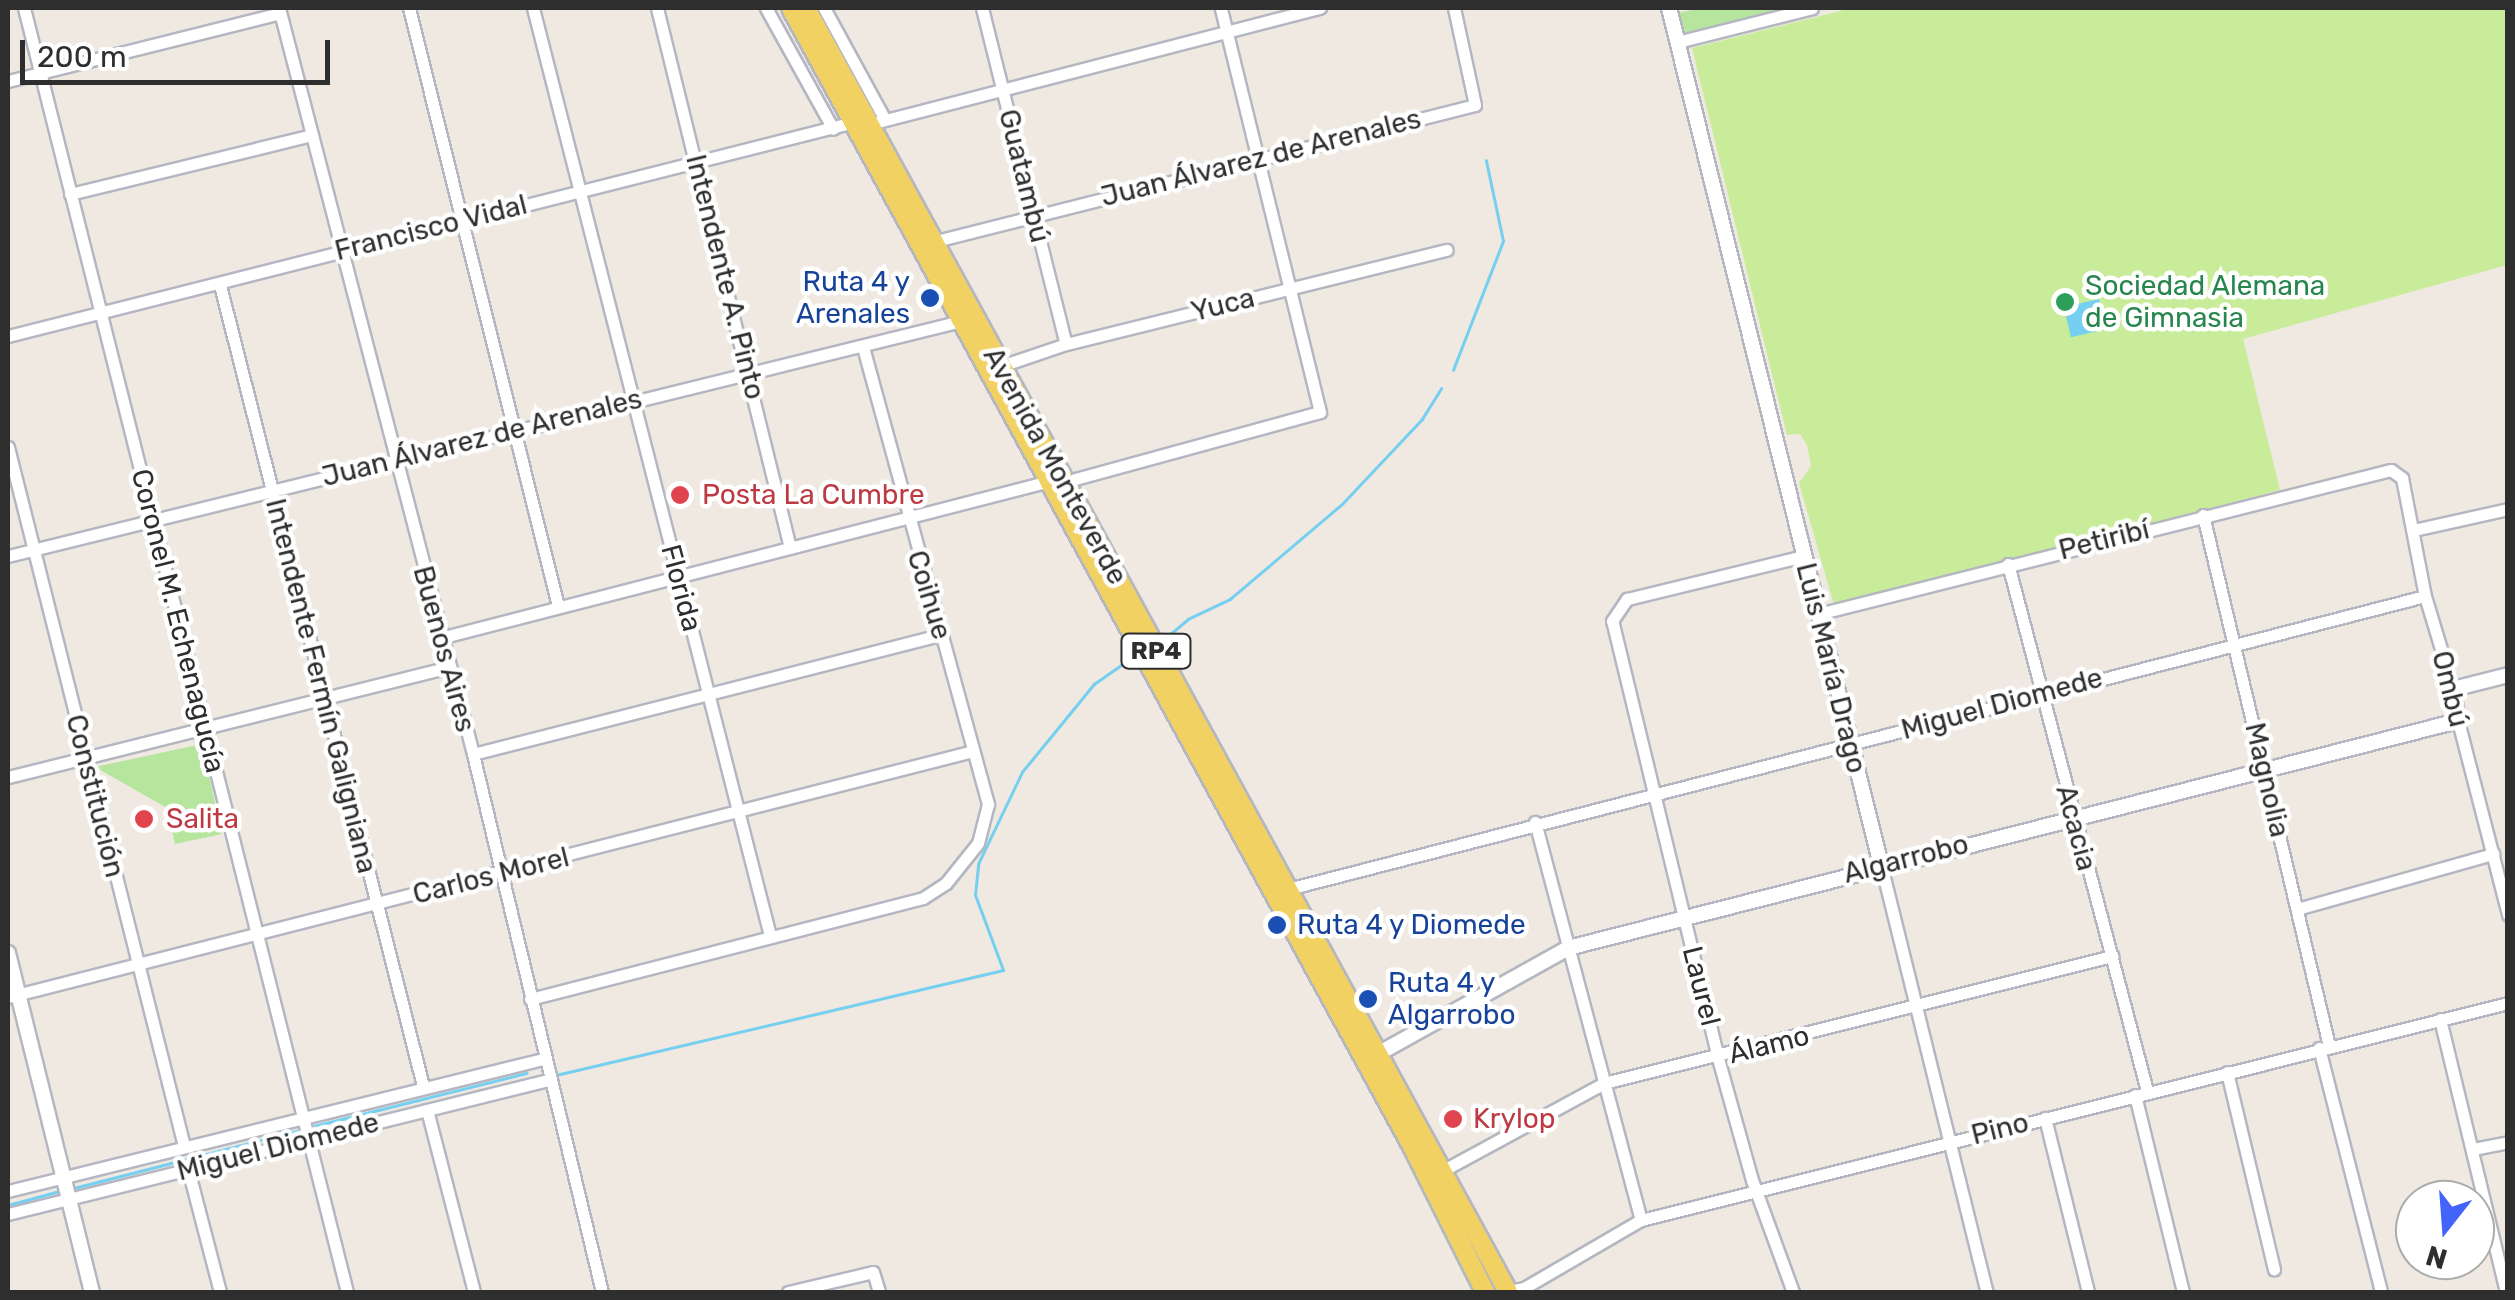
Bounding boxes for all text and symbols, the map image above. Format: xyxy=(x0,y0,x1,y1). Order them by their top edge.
scale bar xyxy=(25,20,335,82)
text: 200 m xyxy=(37,39,127,75)
street label: Juan Álvarez de Arenales xyxy=(1097,102,1425,214)
street label: Guatambú xyxy=(991,106,1057,246)
street label: Intendente A. Pinto xyxy=(678,151,772,403)
street label: Francisco Vidal xyxy=(331,188,531,268)
place label: Ruta 4 y Arenales xyxy=(796,265,910,331)
place label: Sociedad Alemana de Gimnasia xyxy=(2085,269,2326,335)
street label: Yuca xyxy=(1188,281,1258,329)
marker: Ruta 4 y Arenales xyxy=(919,287,941,309)
marker: Sociedad Alemana de Gimnasia xyxy=(2054,291,2076,313)
street label: Avenida Monteverde xyxy=(976,342,1134,590)
street label: Juan Álvarez de Arenales xyxy=(318,382,646,494)
street label: Coronel M. Echenagucía xyxy=(124,466,232,776)
place label: Posta La Cumbre xyxy=(702,478,925,512)
marker: Posta La Cumbre xyxy=(667,482,693,508)
street label: Intendente Fermín Galigniana xyxy=(258,495,384,877)
street label: Petiribí xyxy=(2055,513,2153,567)
street label: Florida xyxy=(653,541,709,635)
street label: Coihue xyxy=(900,547,958,643)
street label: Luis María Drago xyxy=(1789,559,1873,777)
street label: Buenos Aires xyxy=(406,562,482,736)
road number: RP4 xyxy=(1118,631,1194,671)
street label: Ombú xyxy=(2424,647,2476,731)
street label: Miguel Diomede xyxy=(1898,661,2106,747)
street label: Constitución xyxy=(59,711,131,881)
street label: Magnolia xyxy=(2238,719,2296,841)
street label: Acacia xyxy=(2048,782,2104,874)
place label: Salita xyxy=(166,802,239,836)
marker: Salita xyxy=(131,806,157,832)
street label: Algarrobo xyxy=(1840,827,1972,891)
street label: Carlos Morel xyxy=(409,840,573,912)
place label: Ruta 4 y Diomede xyxy=(1297,908,1527,942)
marker: Ruta 4 y Diomede xyxy=(1266,914,1288,936)
street label: Laurel xyxy=(1675,943,1727,1029)
place label: Ruta 4 y Algarrobo xyxy=(1388,966,1516,1032)
marker: Ruta 4 y Algarrobo xyxy=(1357,988,1379,1010)
street label: Álamo xyxy=(1725,1019,1813,1071)
place label: Krylop xyxy=(1473,1102,1555,1136)
street label: Miguel Diomede xyxy=(174,1106,382,1188)
street label: Pino xyxy=(1968,1106,2032,1152)
marker: Krylop xyxy=(1442,1108,1464,1130)
north arrow xyxy=(2395,1180,2495,1280)
text: N xyxy=(2422,1239,2451,1276)

